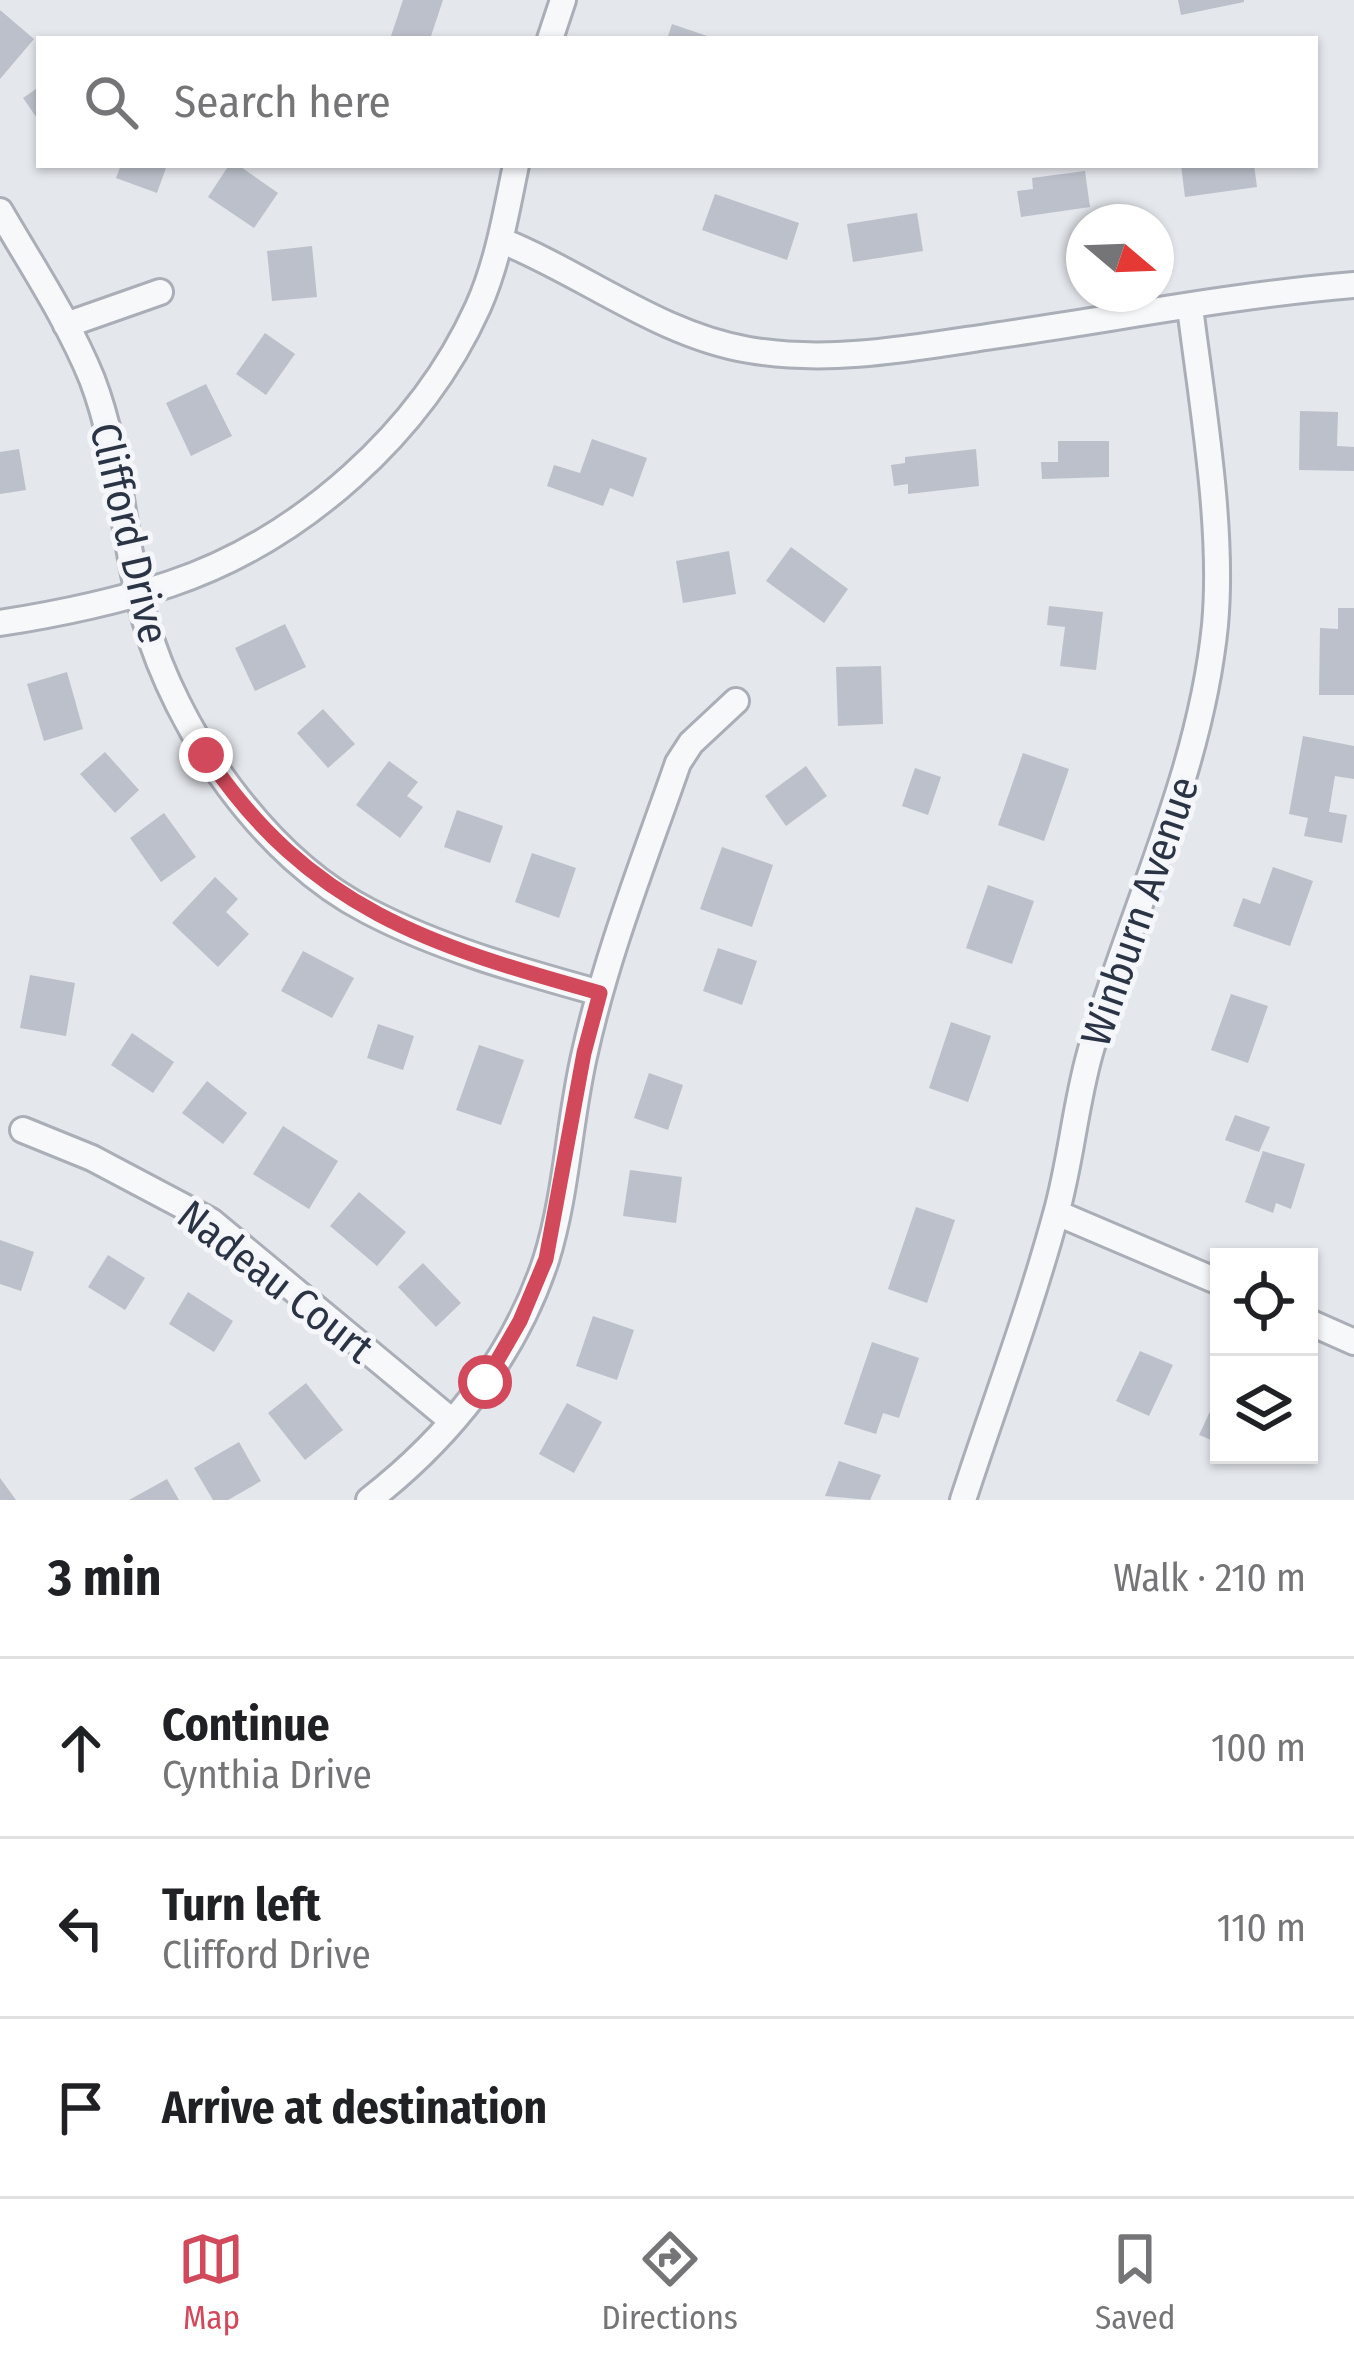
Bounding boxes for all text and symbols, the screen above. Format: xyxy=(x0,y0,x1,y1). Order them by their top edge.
search box xyxy=(36,36,1318,168)
icon: search xyxy=(78,69,144,135)
text: Search here xyxy=(174,75,391,129)
north arrow xyxy=(1066,204,1174,312)
street label: Clifford Drive xyxy=(79,418,179,648)
route end xyxy=(179,728,233,782)
street label: Winburn Avenue xyxy=(1071,770,1209,1052)
street label: Nadeau Court xyxy=(168,1190,383,1374)
map controls xyxy=(1210,1248,1318,1464)
button: locate xyxy=(1210,1248,1318,1356)
route start xyxy=(458,1355,512,1409)
button: layers xyxy=(1210,1356,1318,1464)
text: 3 min xyxy=(48,1547,162,1609)
text: Walk · 210 m xyxy=(1113,1555,1306,1601)
text: Continue xyxy=(162,1698,330,1752)
icon: ahead xyxy=(48,1715,114,1781)
text: 100 m xyxy=(1211,1725,1306,1771)
text: Cynthia Drive xyxy=(162,1752,372,1798)
text: Turn left xyxy=(162,1878,321,1932)
icon: left xyxy=(48,1895,114,1961)
text: 110 m xyxy=(1217,1905,1306,1951)
text: Clifford Drive xyxy=(162,1932,371,1978)
icon: arrive xyxy=(48,2075,114,2141)
text: Arrive at destination xyxy=(162,2081,547,2135)
tab: Map xyxy=(178,2226,244,2338)
tab: Directions xyxy=(601,2226,738,2338)
tab: Saved xyxy=(1095,2226,1175,2338)

